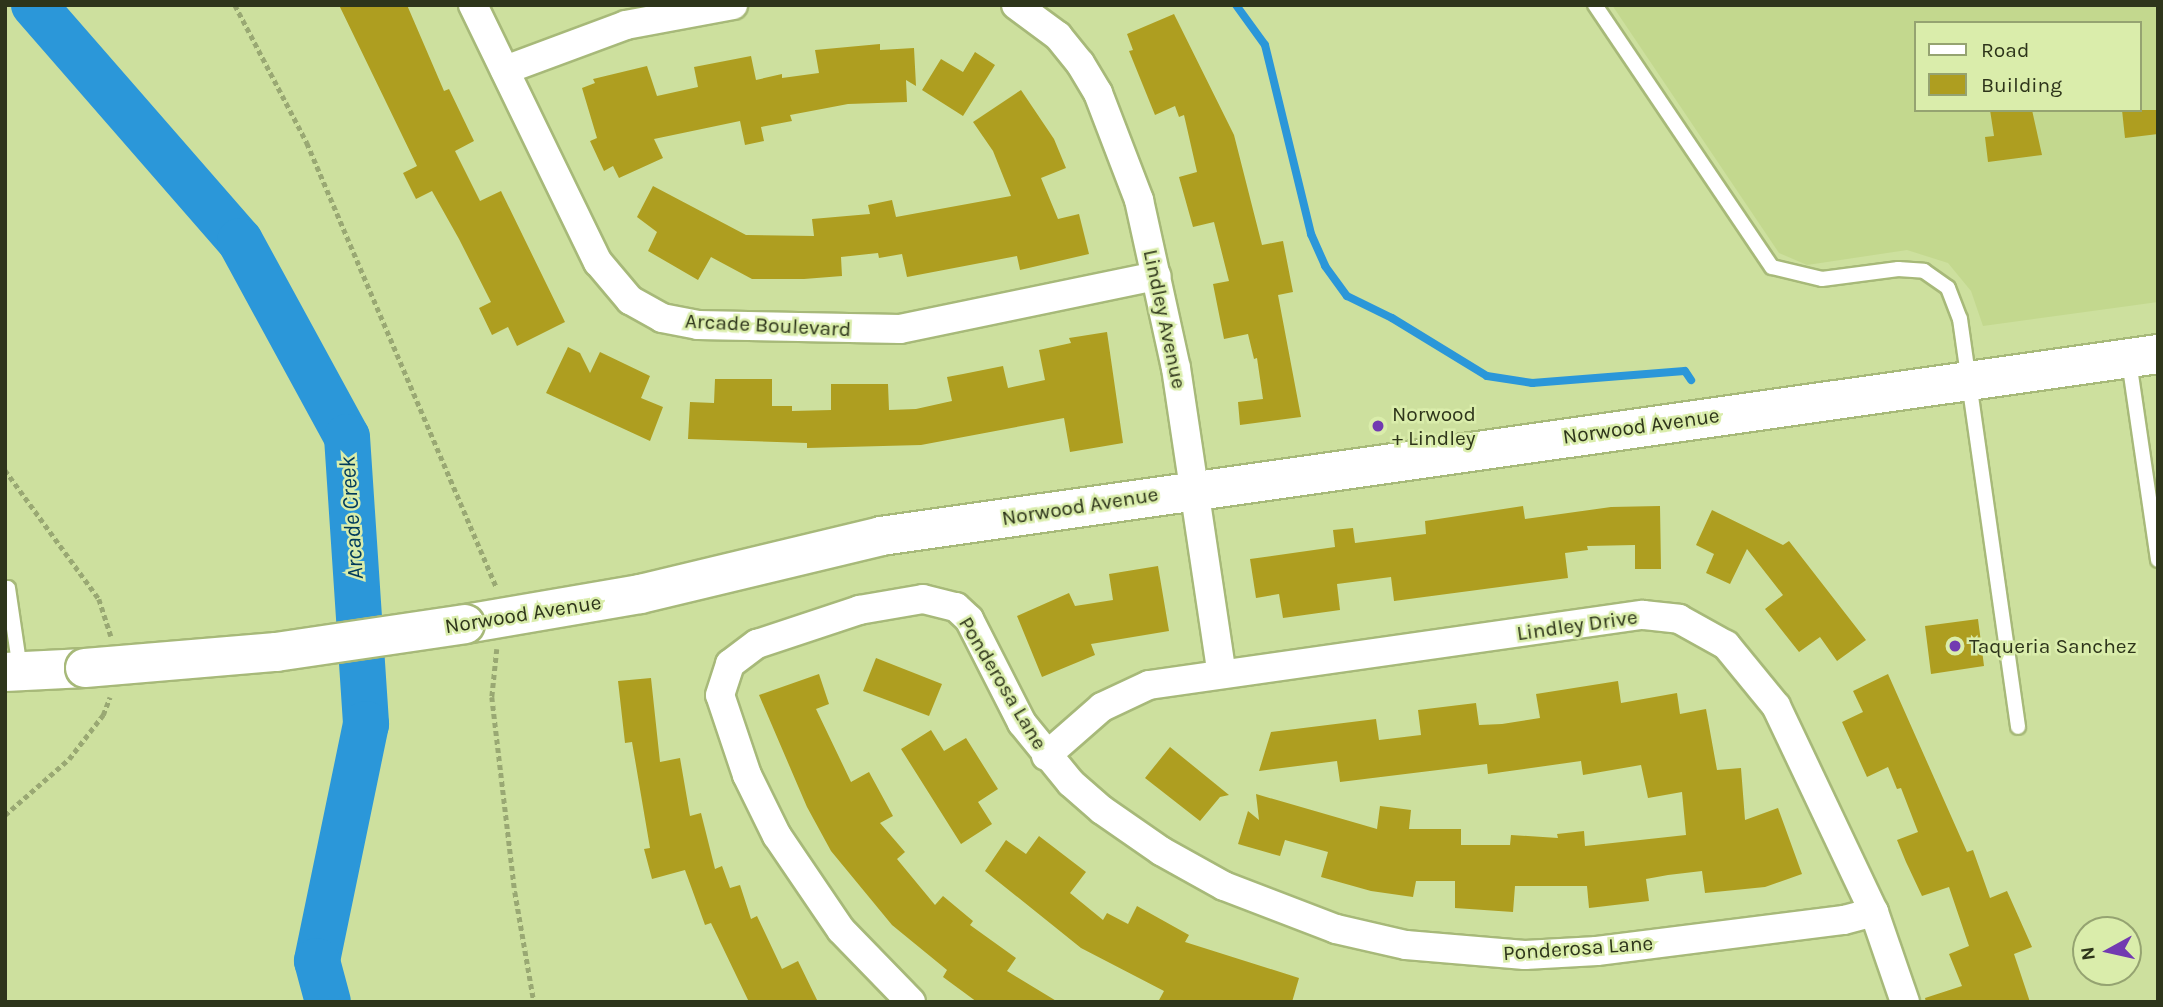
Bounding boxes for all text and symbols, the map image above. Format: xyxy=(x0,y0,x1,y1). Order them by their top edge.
legend xyxy=(1914,21,2142,112)
text: Road xyxy=(1981,38,2029,62)
text: Building xyxy=(1981,73,2062,97)
street label: Lindley Avenue xyxy=(1138,247,1192,391)
street label: Arcade Boulevard xyxy=(684,308,852,342)
place label: Norwood + Lindley xyxy=(1392,401,1476,451)
street label: Norwood Avenue xyxy=(1561,403,1721,449)
marker: Norwood + Lindley xyxy=(1370,418,1386,434)
water label: Arcade Creek xyxy=(334,455,370,581)
street label: Norwood Avenue xyxy=(1000,481,1160,531)
street label: Norwood Avenue xyxy=(443,589,603,639)
street label: Lindley Drive xyxy=(1515,604,1639,646)
street label: Ponderosa Lane xyxy=(953,612,1053,754)
place label: Taqueria Sanchez xyxy=(1969,633,2137,659)
marker: Taqueria Sanchez xyxy=(1947,638,1963,654)
north arrow xyxy=(2072,916,2142,986)
street label: Ponderosa Lane xyxy=(1502,930,1654,966)
text: N xyxy=(2076,945,2100,962)

